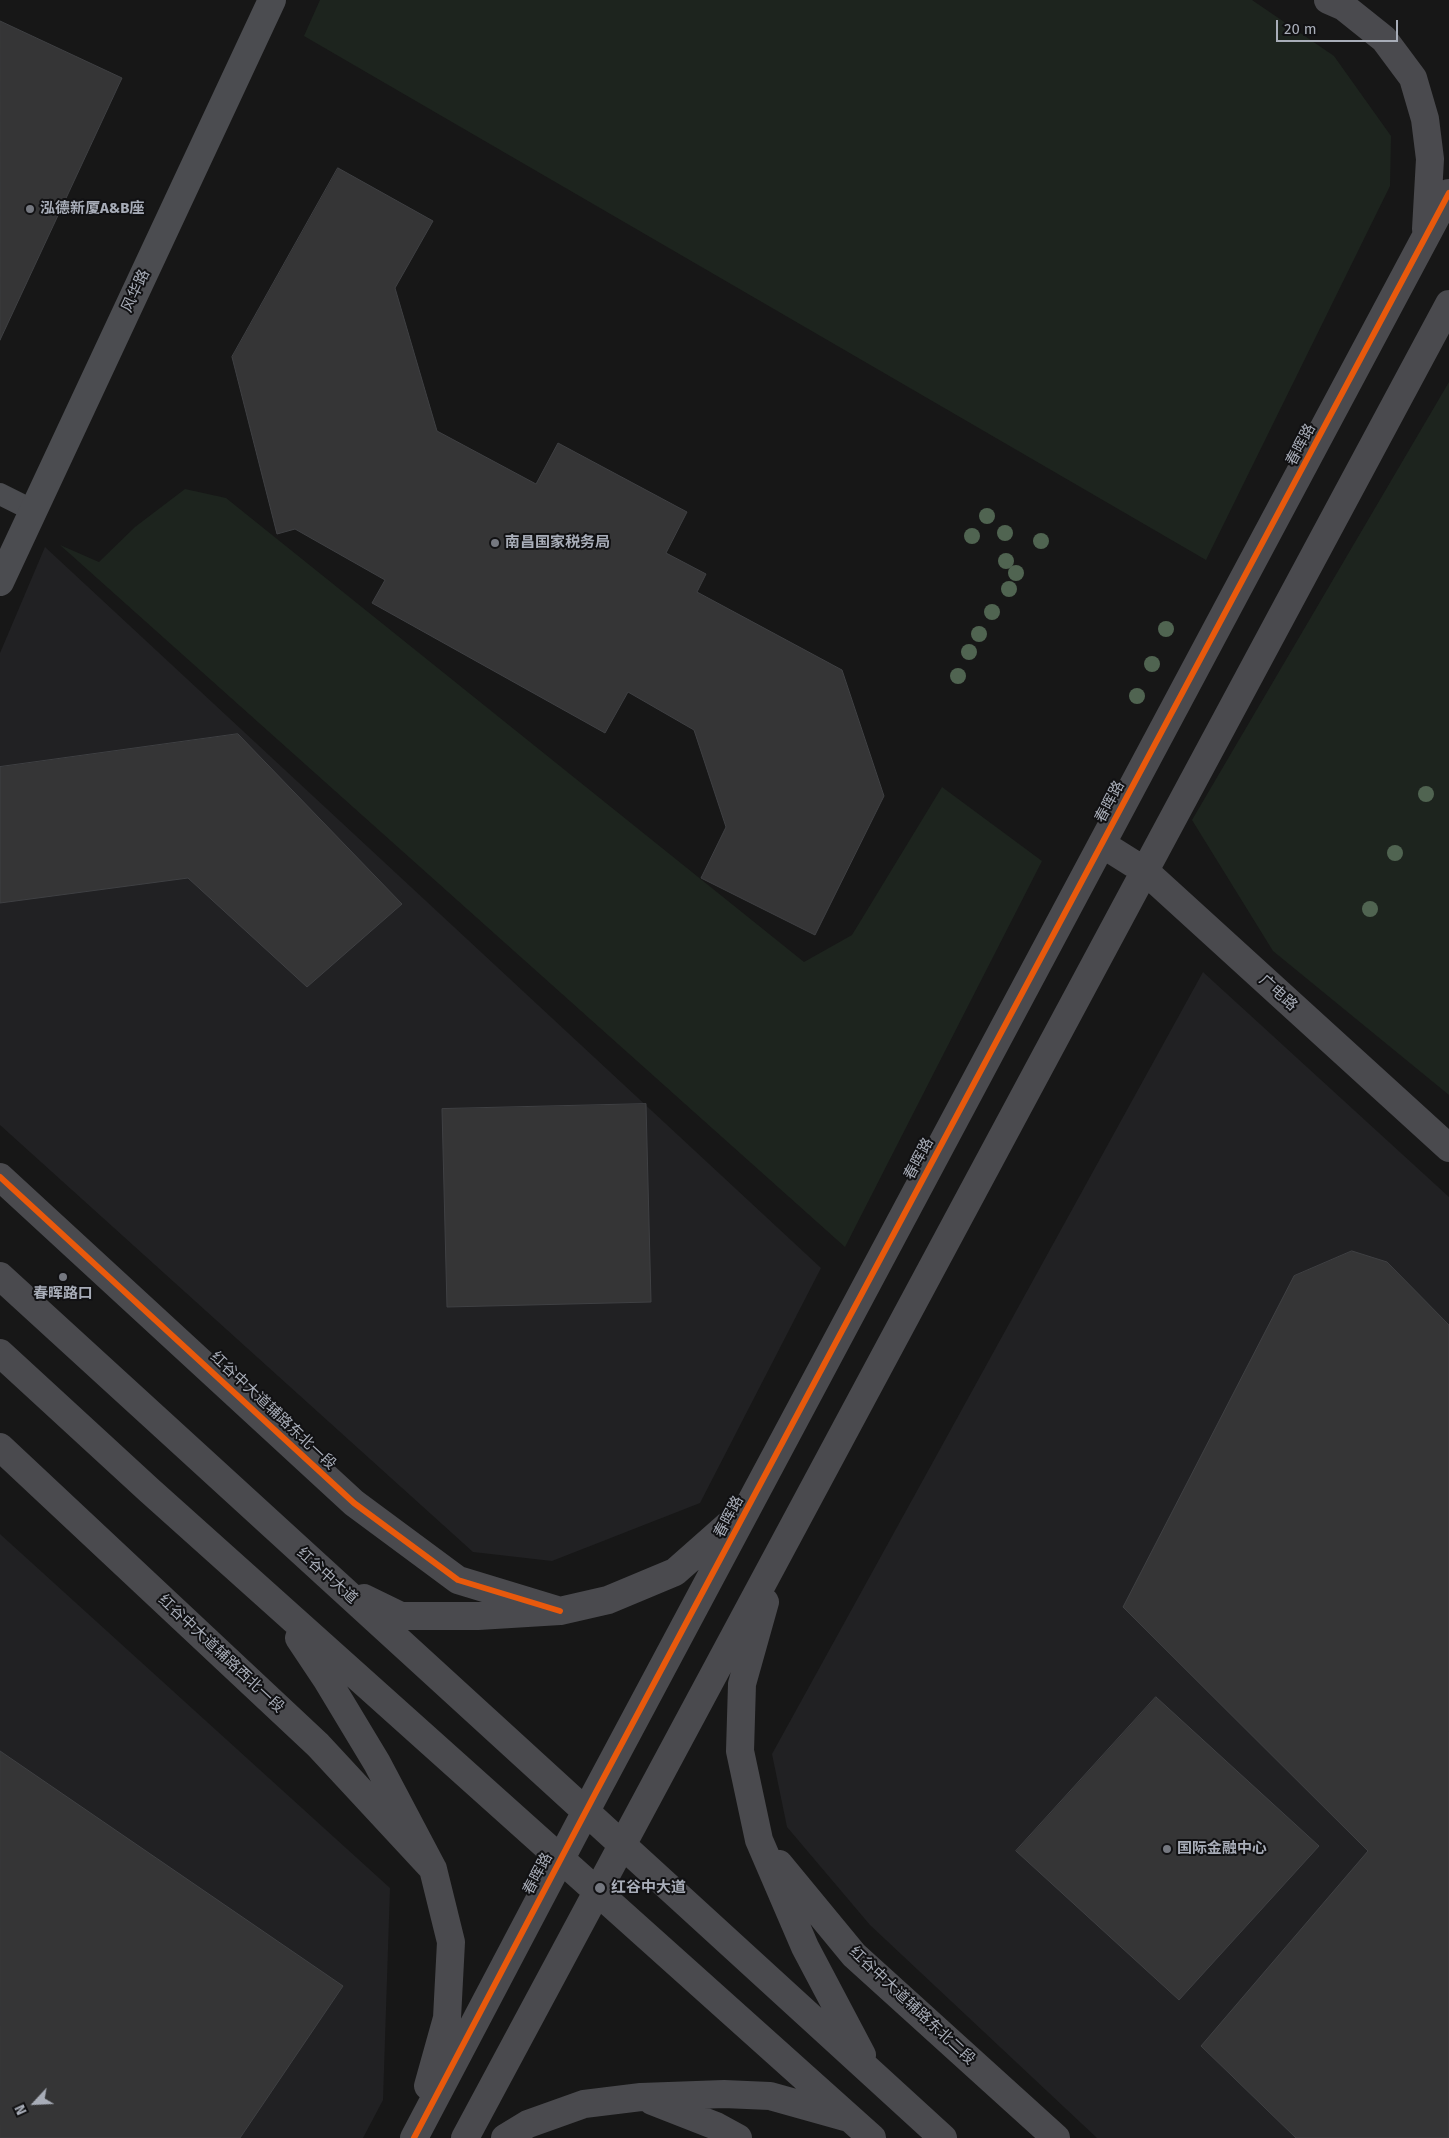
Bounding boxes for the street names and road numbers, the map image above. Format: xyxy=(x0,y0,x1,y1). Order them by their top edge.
street label: 风华路 xyxy=(118,267,154,315)
street label: 春晖路 xyxy=(1282,421,1320,469)
street label: 春晖路 xyxy=(1091,778,1129,826)
street label: 广电路 xyxy=(1255,971,1301,1015)
street label: 春晖路 xyxy=(900,1135,938,1183)
street label: 红谷中大道辅路东北一段 xyxy=(207,1348,339,1474)
street label: 春晖路 xyxy=(710,1493,748,1541)
street label: 红谷中大道 xyxy=(293,1544,361,1608)
street label: 红谷中大道辅路西北一段 xyxy=(155,1591,287,1717)
street label: 春晖路 xyxy=(519,1850,557,1898)
street label: 红谷中大道辅路东北二段 xyxy=(846,1943,978,2069)

